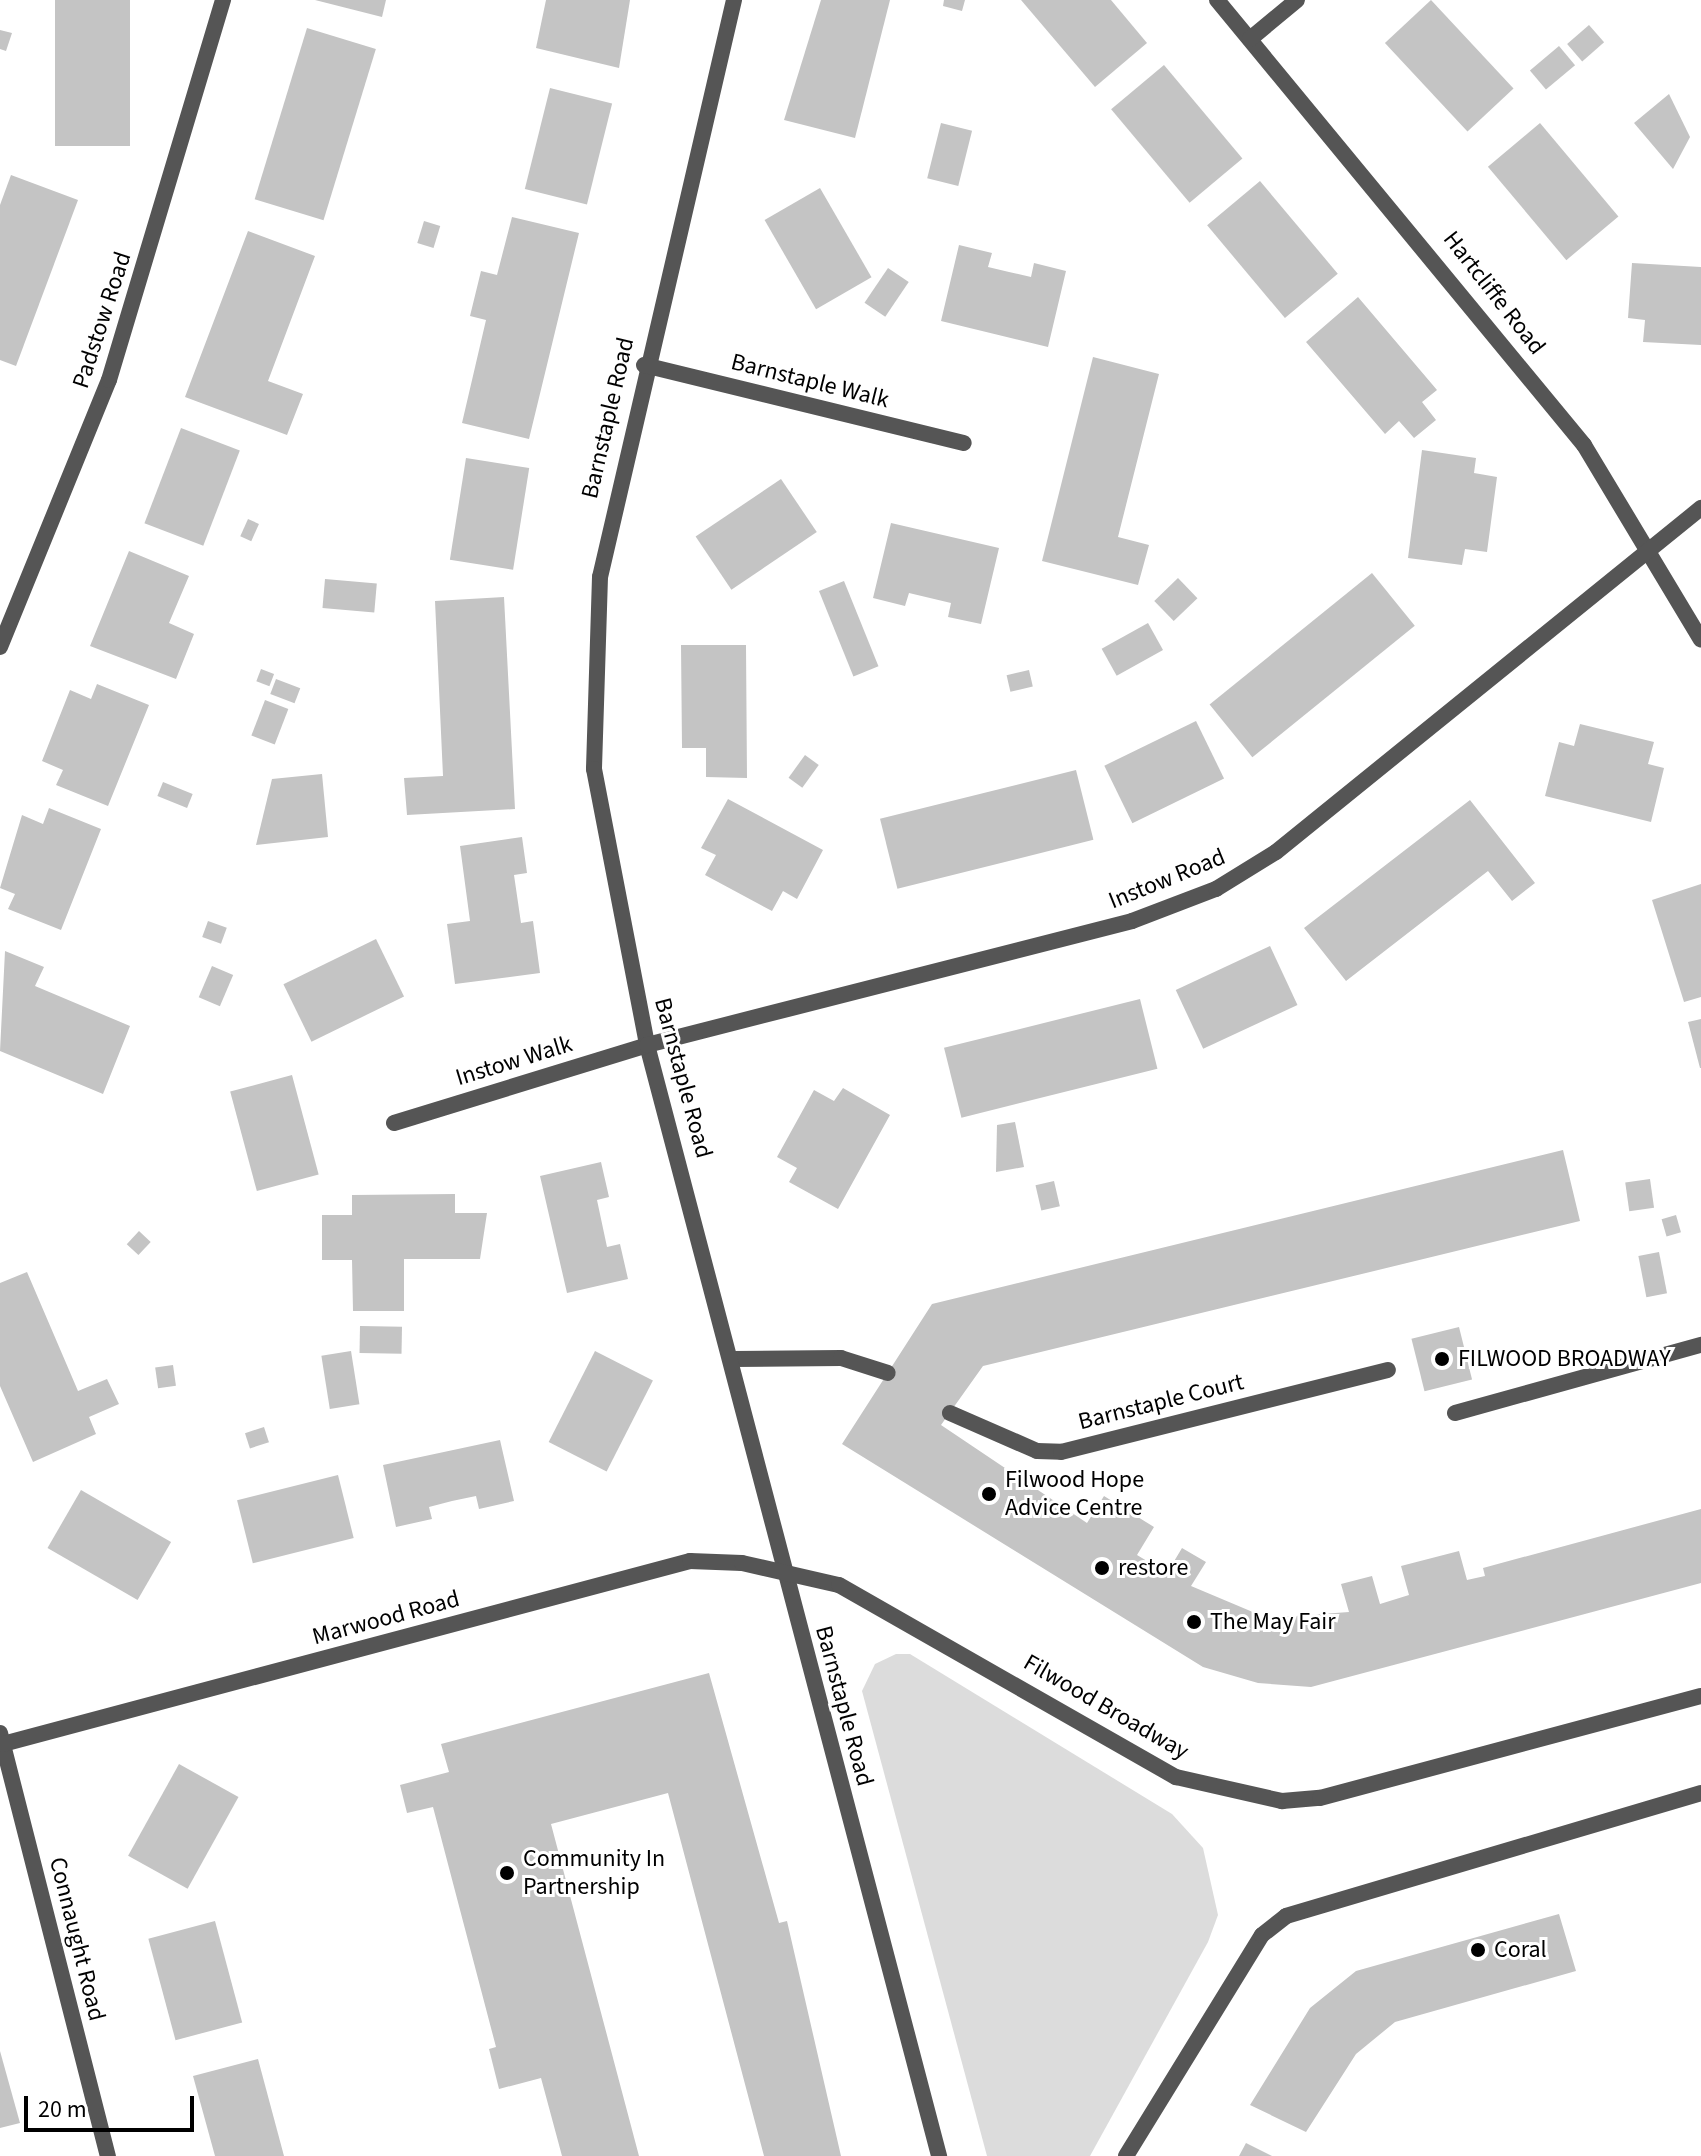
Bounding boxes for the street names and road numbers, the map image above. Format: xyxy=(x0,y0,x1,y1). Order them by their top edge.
street label: Hartcliffe Road xyxy=(1437,226,1551,360)
street label: Padstow Road xyxy=(66,248,138,392)
street label: Barnstaple Road xyxy=(575,335,641,501)
street label: Barnstaple Walk xyxy=(728,347,892,415)
street label: Instow Road xyxy=(1104,843,1230,915)
street label: Barnstaple Road xyxy=(648,995,718,1161)
street label: Instow Walk xyxy=(452,1030,576,1092)
street label: Barnstaple Court xyxy=(1075,1368,1247,1436)
street label: Marwood Road xyxy=(309,1585,463,1651)
street label: Barnstaple Road xyxy=(809,1623,879,1789)
street label: Filwood Broadway xyxy=(1018,1648,1194,1766)
street label: Connaught Road xyxy=(43,1854,111,2024)

